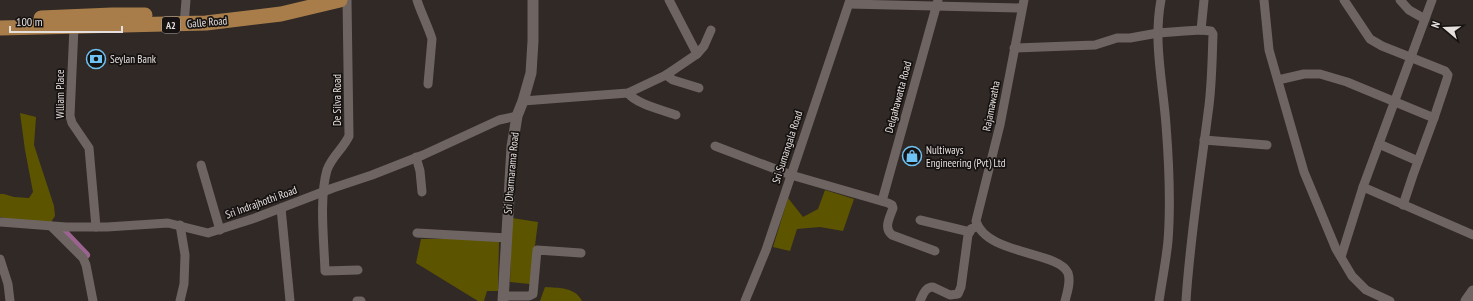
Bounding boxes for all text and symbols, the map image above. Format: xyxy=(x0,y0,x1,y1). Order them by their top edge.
scale bar xyxy=(10,8,122,34)
north arrow xyxy=(1425,8,1465,48)
street label: Galle Road xyxy=(186,13,228,31)
text: 100 m xyxy=(16,14,43,29)
road number: A2 xyxy=(162,17,180,33)
text: N xyxy=(1428,20,1443,30)
bank icon: Seylan Bank xyxy=(85,48,107,70)
place label: Seylan Bank xyxy=(110,52,157,66)
street label: Delgahawatta Road xyxy=(882,59,914,134)
street label: Wlliam Place xyxy=(53,69,67,119)
street label: De Silva Road xyxy=(330,74,344,126)
street label: Rajamawatha xyxy=(979,80,1003,132)
street label: Sri Sumangala Road xyxy=(769,109,805,185)
street label: Sri Dharmarama Road xyxy=(500,131,522,215)
place label: Nultiways Engineering (Pvt) Ltd xyxy=(926,143,1006,170)
shop icon: Nultiways Engineering (Pvt) Ltd xyxy=(901,145,923,167)
street label: Sri Indrajhothi Road xyxy=(223,182,299,221)

